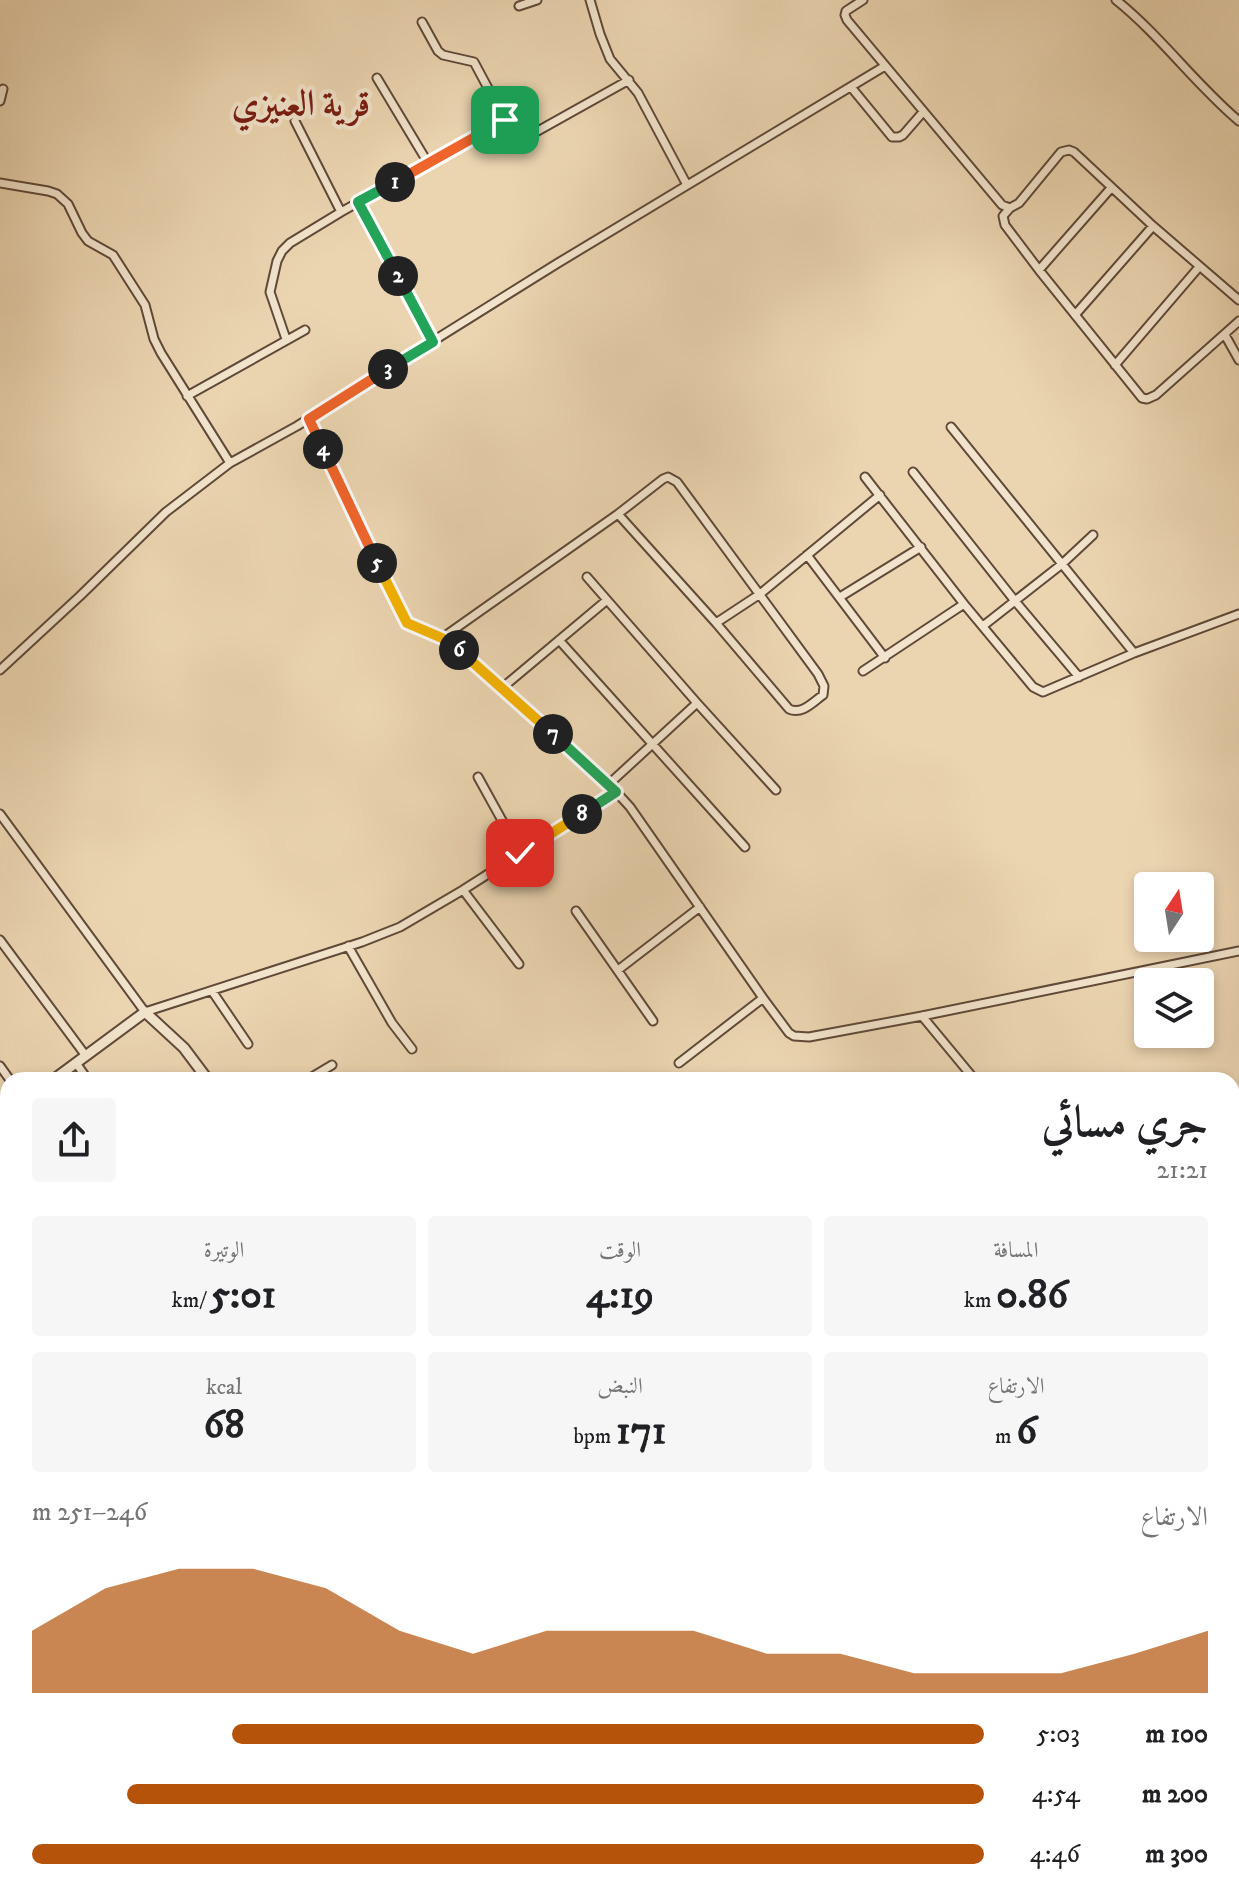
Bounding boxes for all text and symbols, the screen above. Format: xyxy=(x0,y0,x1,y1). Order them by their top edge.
district label: قرية العنيزي xyxy=(232,82,370,132)
pin xyxy=(471,86,539,154)
icon: arrive xyxy=(483,98,527,142)
pin: 1 xyxy=(375,162,415,202)
text: 1 xyxy=(391,168,399,195)
pin: 2 xyxy=(378,256,418,296)
text: 2 xyxy=(393,262,403,289)
pin: 3 xyxy=(368,349,408,389)
text: 3 xyxy=(384,355,392,382)
pin: 4 xyxy=(303,429,343,469)
text: 4 xyxy=(317,435,329,462)
pin: 5 xyxy=(357,543,397,583)
text: 5 xyxy=(372,549,382,576)
pin: 6 xyxy=(439,630,479,670)
text: 6 xyxy=(453,636,465,663)
pin: 7 xyxy=(533,714,573,754)
text: 7 xyxy=(547,720,559,747)
pin: 8 xyxy=(562,794,602,834)
text: 8 xyxy=(576,800,588,827)
pin xyxy=(486,819,554,887)
icon: check xyxy=(498,831,542,875)
north arrow xyxy=(1134,872,1214,952)
map controls xyxy=(1134,872,1214,1048)
button: layers xyxy=(1134,968,1214,1048)
text: جري مسائي xyxy=(1042,1096,1208,1151)
button: share xyxy=(32,1098,116,1182)
text: 21:21 xyxy=(1157,1154,1208,1187)
text: الوتيرة xyxy=(204,1237,244,1264)
text: الوقت xyxy=(599,1237,641,1264)
text: المسافة xyxy=(994,1237,1038,1264)
text: 5:01 xyxy=(210,1271,276,1321)
text: 4:19 xyxy=(586,1271,654,1321)
text: 0.86 xyxy=(996,1271,1068,1321)
text: /km xyxy=(172,1287,210,1314)
text: km xyxy=(964,1287,996,1314)
text: النبض xyxy=(597,1373,643,1400)
text: الارتفاع xyxy=(987,1373,1045,1400)
text: kcal xyxy=(206,1374,242,1401)
text: 68 xyxy=(204,1401,244,1451)
text: 171 xyxy=(616,1407,667,1457)
text: 6 xyxy=(1016,1407,1037,1457)
text: bpm xyxy=(573,1423,616,1450)
text: m xyxy=(995,1423,1016,1450)
text: 246–251 m xyxy=(32,1496,147,1529)
text: الارتفاع xyxy=(1141,1501,1208,1534)
text: 5:03 xyxy=(1037,1718,1080,1751)
text: 100 m xyxy=(1145,1718,1208,1751)
text: 4:54 xyxy=(1032,1778,1080,1811)
text: 200 m xyxy=(1142,1778,1208,1811)
text: 4:46 xyxy=(1030,1838,1080,1871)
text: 300 m xyxy=(1145,1838,1208,1871)

